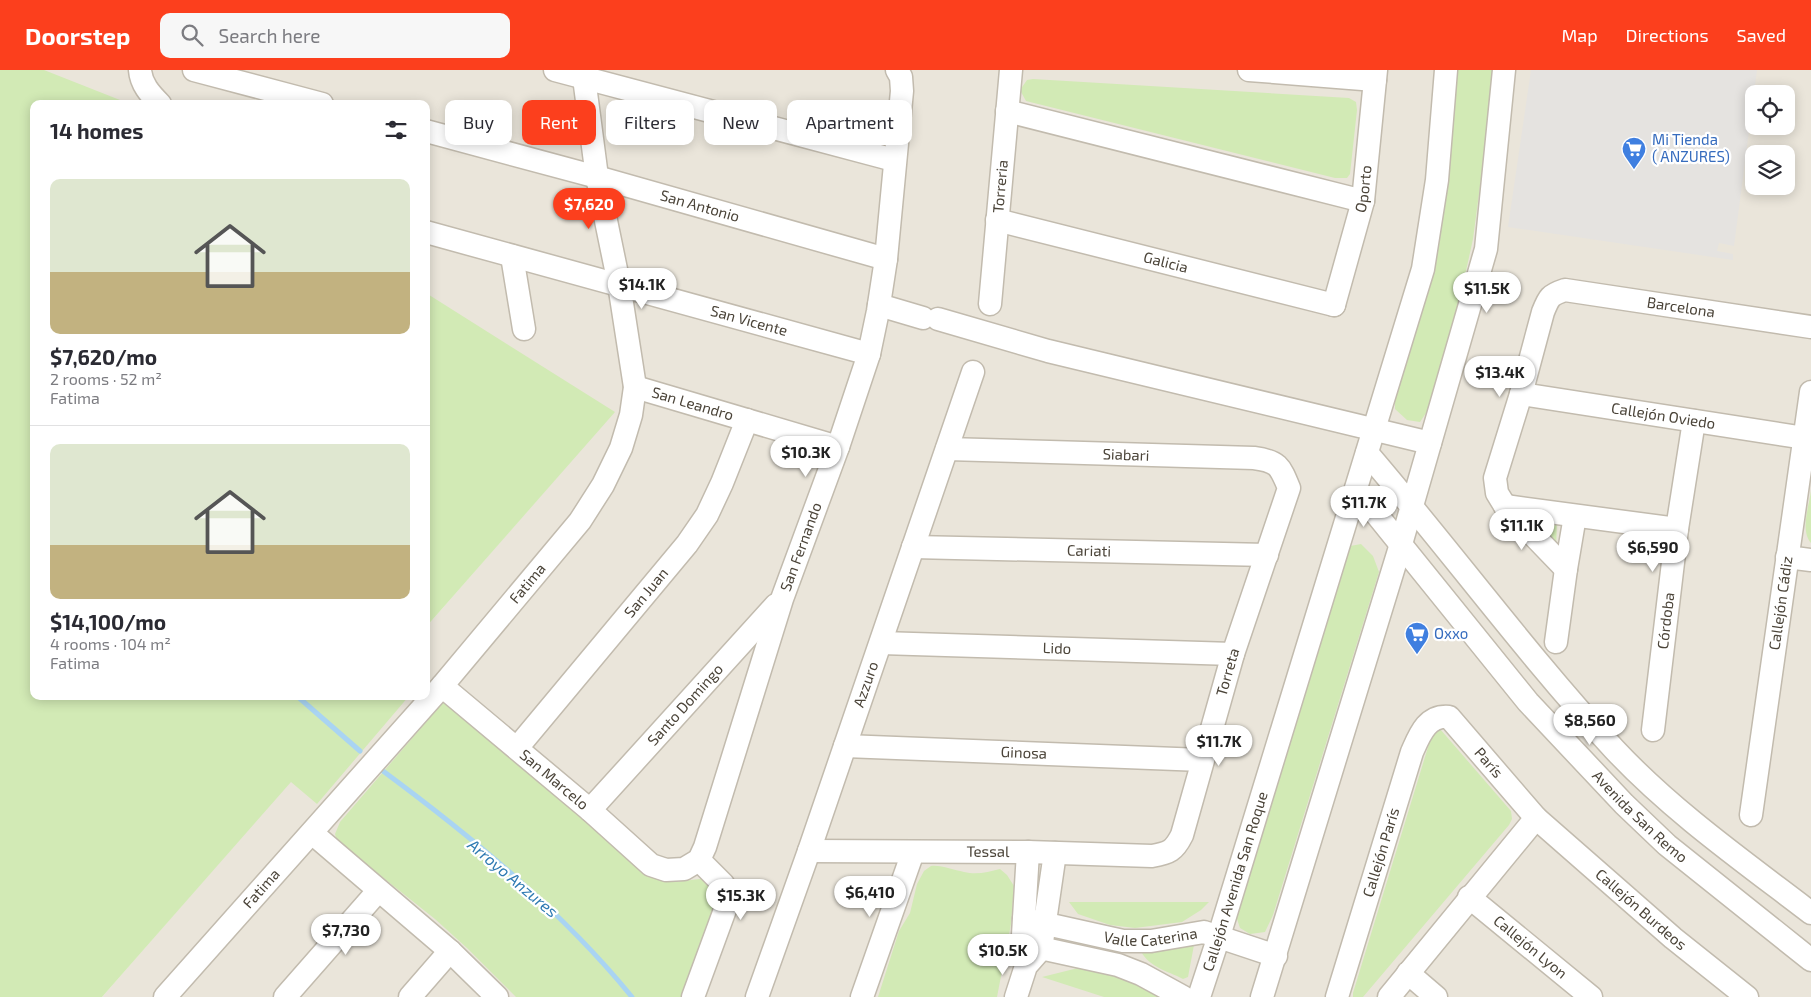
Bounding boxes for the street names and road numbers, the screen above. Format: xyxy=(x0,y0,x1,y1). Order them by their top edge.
street label: Torreria xyxy=(988,159,1011,214)
street label: Oporto xyxy=(1350,164,1374,214)
street label: San Antonio xyxy=(658,185,742,225)
street label: Galicia xyxy=(1142,247,1190,276)
street label: Barcelona xyxy=(1646,292,1716,320)
street label: San Vicente xyxy=(709,301,790,339)
street label: San Leandro xyxy=(650,382,736,424)
street label: Callejón Oviedo xyxy=(1610,398,1717,432)
street label: Siabari xyxy=(1102,444,1150,464)
street label: San Fernando xyxy=(776,500,825,594)
street label: Cariati xyxy=(1067,540,1111,559)
street label: Callejón Cádiz xyxy=(1764,555,1796,651)
street label: Fatima xyxy=(505,559,549,607)
street label: San Juan xyxy=(620,564,671,621)
street label: Córdoba xyxy=(1653,591,1677,650)
street label: Lido xyxy=(1042,638,1072,657)
street label: Torreta xyxy=(1212,645,1242,698)
street label: Azzuro xyxy=(849,659,881,710)
street label: Santo Domingo xyxy=(643,660,726,749)
street label: Ginosa xyxy=(1000,742,1047,762)
street label: París xyxy=(1471,743,1507,781)
street label: San Marcelo xyxy=(516,745,593,813)
street label: Avenida San Remo xyxy=(1589,766,1692,866)
street label: Callejón Avenida San Roque xyxy=(1198,789,1271,973)
street label: Callejón París xyxy=(1358,805,1402,899)
street label: Tessal xyxy=(966,842,1010,860)
street label: Callejón Burdeos xyxy=(1592,864,1691,953)
street label: Fatima xyxy=(238,865,283,912)
street label: Callejón Lyon xyxy=(1490,911,1571,982)
street label: Valle Caterina xyxy=(1102,923,1199,949)

